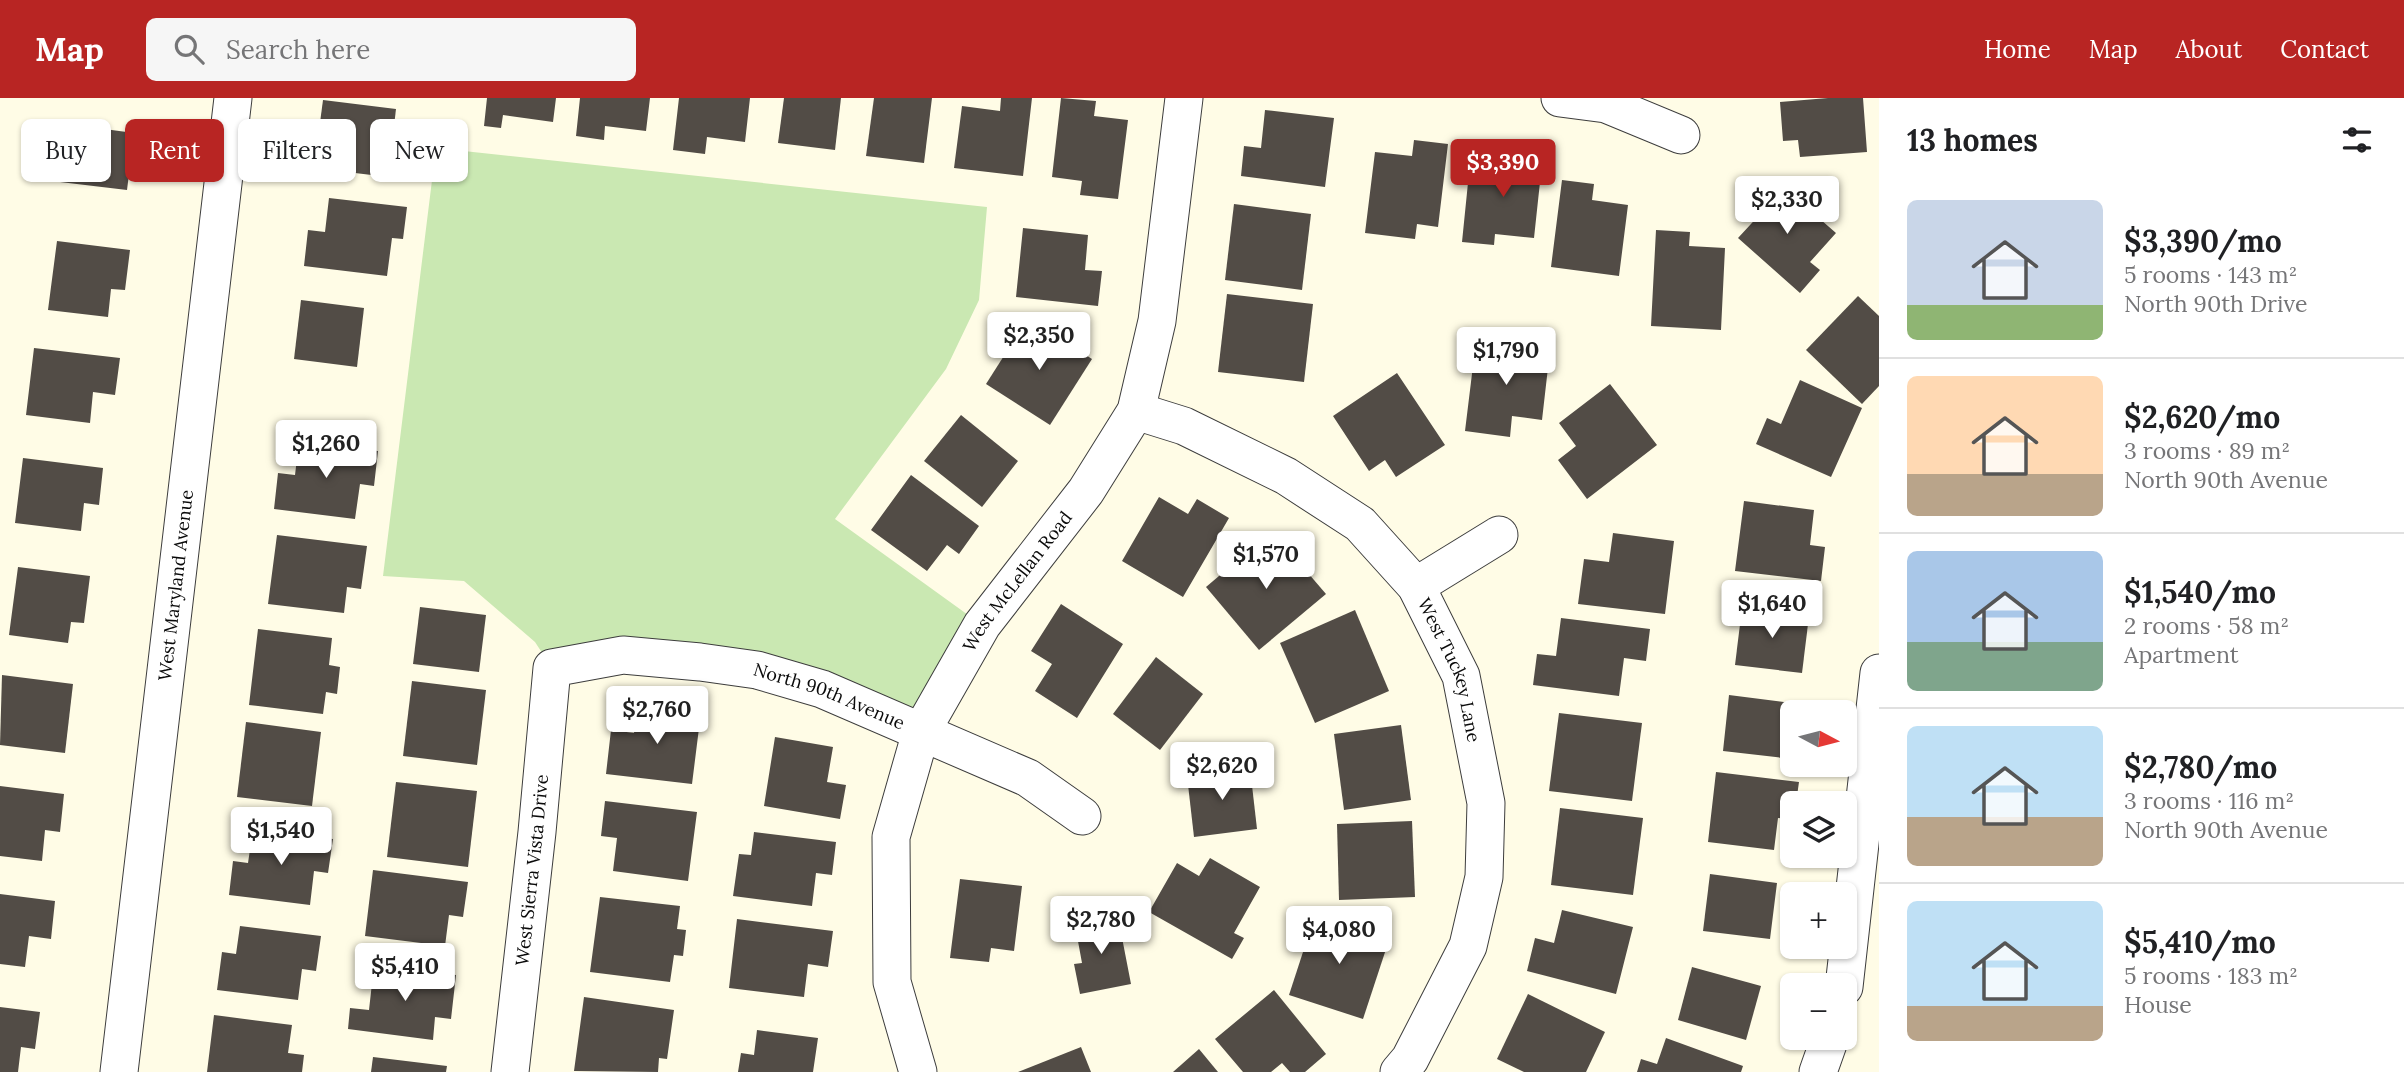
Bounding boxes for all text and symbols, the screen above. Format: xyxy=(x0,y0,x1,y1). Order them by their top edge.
search box xyxy=(146,18,636,81)
text: Map xyxy=(35,28,104,70)
icon: search xyxy=(170,30,208,68)
text: Search here xyxy=(226,33,370,66)
text: Home xyxy=(1984,34,2051,65)
text: Map xyxy=(2089,34,2138,65)
text: About xyxy=(2176,34,2242,65)
text: Contact xyxy=(2280,34,2369,65)
chip: Buy xyxy=(21,119,111,182)
chip: Rent xyxy=(125,119,224,182)
chip: Filters xyxy=(238,119,356,182)
chip: New xyxy=(370,119,468,182)
text: 13 homes xyxy=(1907,121,2038,159)
icon: filters xyxy=(2338,121,2376,159)
pin: $3,390 xyxy=(1446,140,1560,199)
text: $3,390 xyxy=(1467,147,1539,176)
pin: $2,330 xyxy=(1730,176,1844,236)
text: $2,330 xyxy=(1751,184,1823,213)
text: $3,390/mo xyxy=(2124,222,2282,260)
icon: home xyxy=(1963,228,2047,312)
text: 5 rooms · 143 m² xyxy=(2124,260,2297,289)
text: North 90th Drive xyxy=(2124,289,2307,318)
pin: $2,350 xyxy=(982,313,1096,372)
text: $2,350 xyxy=(1003,320,1075,349)
pin: $1,790 xyxy=(1449,328,1563,387)
text: $1,790 xyxy=(1473,335,1539,364)
text: $2,620/mo xyxy=(2124,398,2280,436)
icon: home xyxy=(1963,404,2047,488)
pin: $1,260 xyxy=(269,420,383,480)
text: $1,260 xyxy=(292,428,360,457)
text: 3 rooms · 89 m² xyxy=(2124,436,2290,465)
text: North 90th Avenue xyxy=(2124,465,2328,494)
street label: West Maryland Avenue xyxy=(153,488,198,682)
street label: West McLellan Road xyxy=(957,506,1077,655)
pin: $1,570 xyxy=(1209,532,1323,591)
text: $1,570 xyxy=(1233,539,1299,568)
text: $1,540/mo xyxy=(2124,573,2276,611)
icon: home xyxy=(1963,579,2047,663)
pin: $1,640 xyxy=(1715,580,1829,640)
text: $1,640 xyxy=(1737,588,1807,617)
street label: West Tuckey Lane xyxy=(1413,594,1486,744)
text: 2 rooms · 58 m² xyxy=(2124,611,2289,640)
text: Apartment xyxy=(2124,640,2239,669)
street label: North 90th Avenue xyxy=(751,658,909,734)
pin: $2,760 xyxy=(600,686,714,746)
text: $2,760 xyxy=(622,694,692,723)
north arrow xyxy=(1780,700,1857,777)
map controls xyxy=(1780,700,1857,1050)
pin: $2,620 xyxy=(1165,742,1279,802)
text: $2,780/mo xyxy=(2124,748,2277,786)
text: $2,620 xyxy=(1186,750,1258,779)
icon: home xyxy=(1963,754,2047,838)
street label: West Sierra Vista Drive xyxy=(510,773,553,967)
text: 3 rooms · 116 m² xyxy=(2124,786,2294,815)
button: layers xyxy=(1780,791,1857,868)
pin: $1,540 xyxy=(224,808,338,867)
text: $1,540 xyxy=(247,815,315,844)
text: North 90th Avenue xyxy=(2124,815,2328,844)
button: + xyxy=(1780,882,1857,959)
pin: $2,780 xyxy=(1044,896,1158,956)
text: $2,780 xyxy=(1066,904,1136,933)
pin: $4,080 xyxy=(1282,906,1396,966)
text: $4,080 xyxy=(1302,914,1376,943)
text: $5,410/mo xyxy=(2124,923,2276,961)
icon: home xyxy=(1963,929,2047,1013)
pin: $5,410 xyxy=(348,944,462,1003)
text: $5,410 xyxy=(371,951,439,980)
text: 5 rooms · 183 m² xyxy=(2124,961,2298,990)
button: − xyxy=(1780,973,1857,1050)
text: House xyxy=(2124,990,2192,1019)

